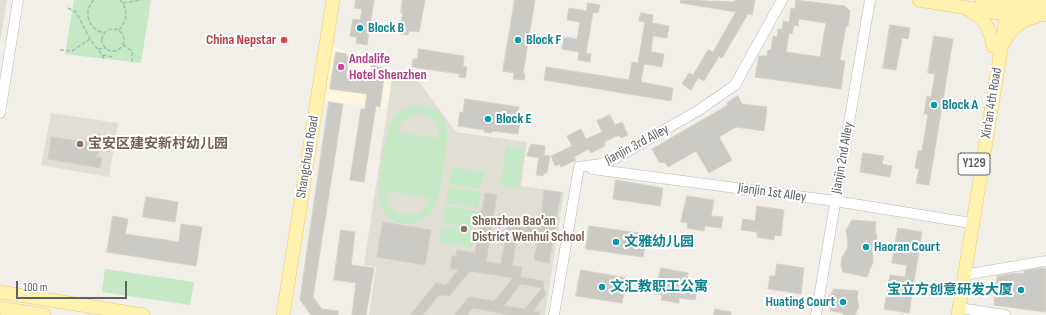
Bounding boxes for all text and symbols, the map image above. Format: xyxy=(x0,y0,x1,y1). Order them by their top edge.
place label: Block B xyxy=(368,20,404,36)
marker: Block B xyxy=(355,23,365,33)
place label: China Nepstar xyxy=(206,32,276,48)
place label: Block F xyxy=(526,32,561,48)
marker: China Nepstar xyxy=(279,35,289,45)
marker: Block F xyxy=(513,35,523,45)
place label: Andalife Hotel Shenzhen xyxy=(349,51,427,84)
marker: Andalife Hotel Shenzhen xyxy=(336,62,346,72)
street label: Xin'an 4th Road xyxy=(978,66,1006,140)
place label: Block A xyxy=(942,97,978,113)
marker: Block A xyxy=(929,100,939,110)
place label: Block E xyxy=(496,111,532,127)
marker: Block E xyxy=(483,114,493,124)
street label: Shangchuan Road xyxy=(293,115,323,199)
street label: Jianjin 3rd Alley xyxy=(602,121,672,169)
street label: Jianjin 2nd Alley xyxy=(828,121,858,195)
place label: 宝安区建安新村幼儿园 xyxy=(88,136,228,152)
marker: 宝安区建安新村幼儿园 xyxy=(75,139,85,149)
road number: Y129 xyxy=(958,153,990,175)
street label: Jianjin 1st Alley xyxy=(737,180,807,206)
place label: Shenzhen Bao'an District Wenhui School xyxy=(472,213,584,246)
marker: Shenzhen Bao'an District Wenhui School xyxy=(459,224,469,234)
place label: 文雅幼儿园 xyxy=(624,234,694,250)
marker: 文雅幼儿园 xyxy=(611,237,621,247)
place label: Haoran Court xyxy=(874,239,940,255)
marker: Haoran Court xyxy=(861,242,871,252)
scale bar xyxy=(18,273,129,299)
place label: 文汇教职工公寓 xyxy=(610,279,708,295)
text: 100 m xyxy=(23,280,48,295)
marker: 文汇教职工公寓 xyxy=(597,282,607,292)
place label: 宝立方创意研发大厦 xyxy=(887,282,1013,298)
marker: 宝立方创意研发大厦 xyxy=(1016,285,1026,295)
place label: Huating Court xyxy=(765,294,835,310)
marker: Huating Court xyxy=(838,297,848,307)

